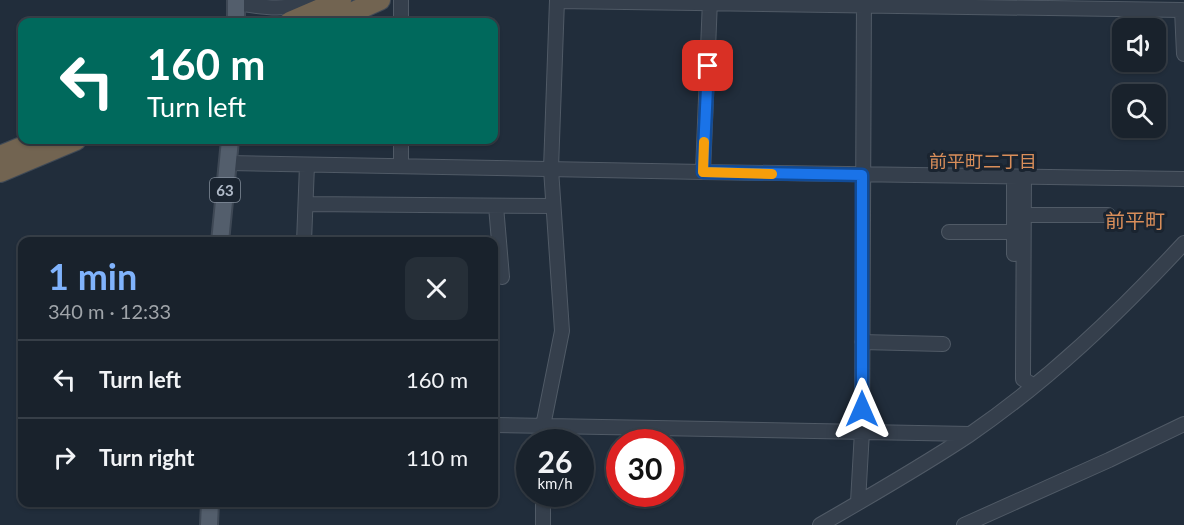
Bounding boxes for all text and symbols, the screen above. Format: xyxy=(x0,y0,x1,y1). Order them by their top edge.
map controls xyxy=(1112,18,1166,138)
button: sound xyxy=(1112,18,1166,72)
text: 160 m xyxy=(147,39,265,89)
pin xyxy=(682,40,733,91)
icon: left xyxy=(48,42,126,120)
icon: arrive xyxy=(691,49,724,82)
button: search xyxy=(1112,84,1166,138)
text: Turn left xyxy=(147,90,246,123)
district label: 前平町二丁目 xyxy=(929,150,1037,172)
road number: 63 xyxy=(210,178,240,202)
district label: 前平町 xyxy=(1105,208,1165,232)
text: 1 min xyxy=(48,254,137,298)
button: close xyxy=(405,257,468,320)
text: 340 m · 12:33 xyxy=(48,299,171,323)
icon: left xyxy=(48,363,81,396)
text: Turn left xyxy=(99,366,181,393)
text: 160 m xyxy=(406,366,468,393)
position arrow xyxy=(830,377,894,441)
speed limit sign: 30 xyxy=(606,429,684,507)
icon: right xyxy=(48,441,81,474)
text: 26 xyxy=(538,443,572,479)
text: Turn right xyxy=(99,444,194,471)
text: 110 m xyxy=(406,444,468,471)
text: km/h xyxy=(537,474,573,492)

